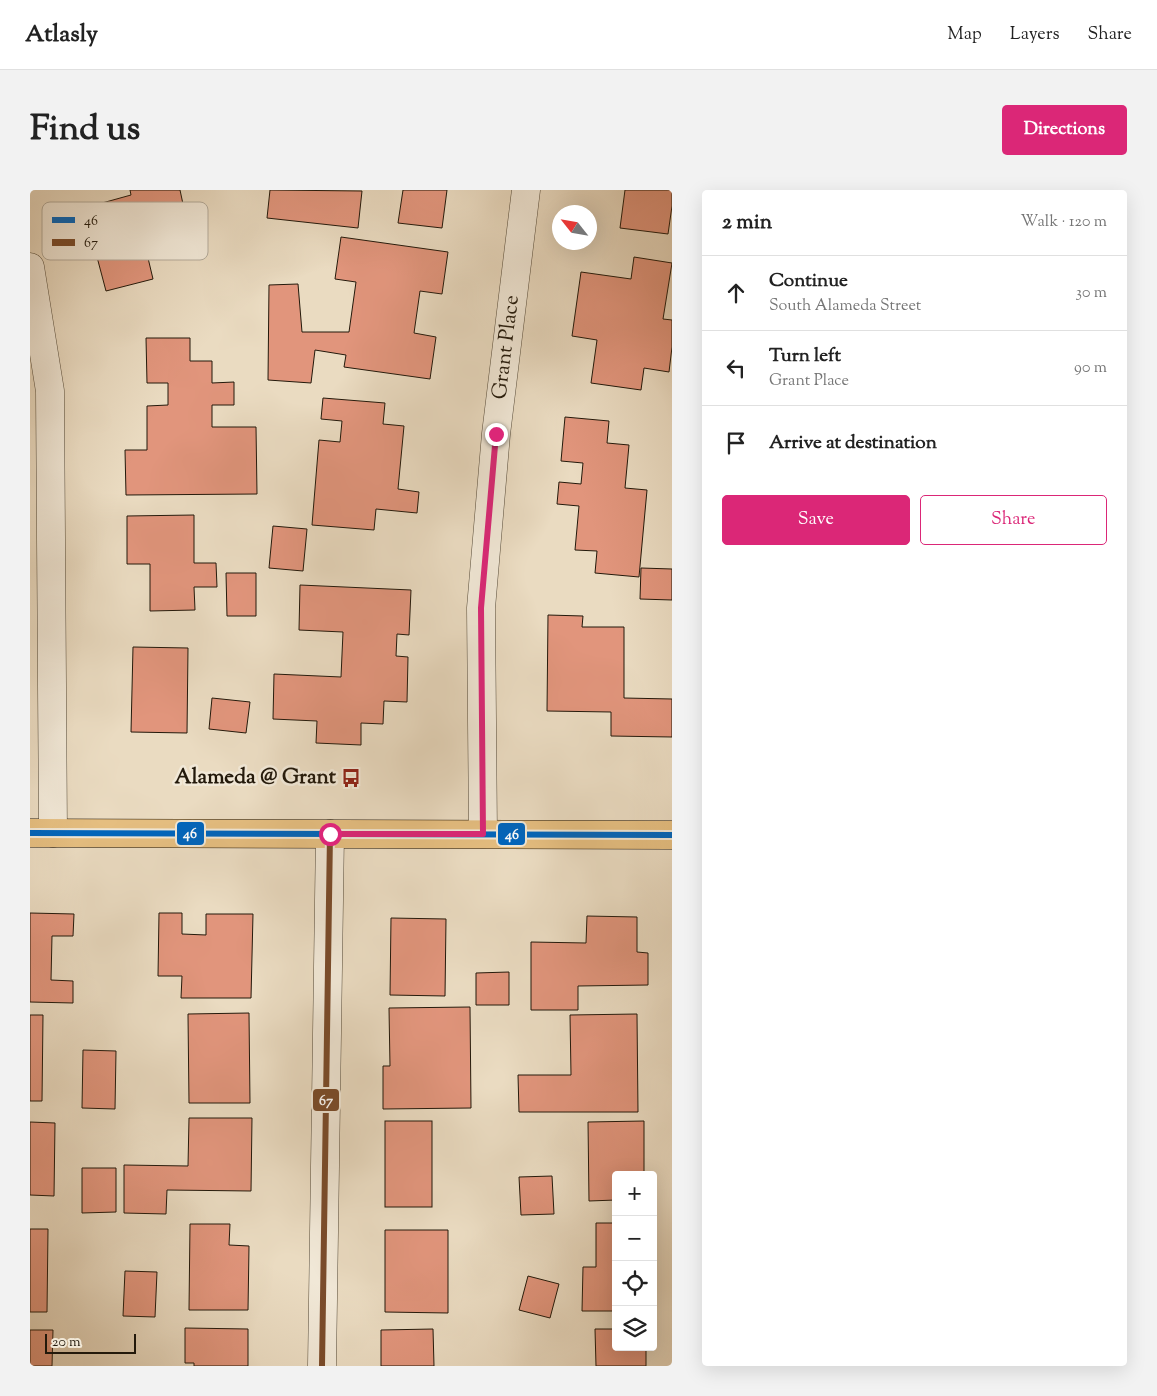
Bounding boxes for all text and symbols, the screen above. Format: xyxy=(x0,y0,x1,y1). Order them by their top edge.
text: Atlasly xyxy=(25,18,98,52)
text: Map xyxy=(947,22,982,48)
text: Layers xyxy=(1010,22,1060,48)
text: Share xyxy=(1088,22,1132,48)
text: Find us xyxy=(30,105,140,156)
button: Directions xyxy=(1002,105,1127,155)
legend xyxy=(42,202,208,260)
north arrow xyxy=(552,205,597,250)
text: 2 min xyxy=(722,208,772,238)
text: Walk · 120 m xyxy=(1021,211,1107,234)
text: 46 xyxy=(84,212,98,232)
text: 67 xyxy=(84,234,98,254)
text: Continue xyxy=(769,268,848,295)
icon: ahead xyxy=(722,279,750,307)
text: 30 m xyxy=(1076,282,1107,305)
street label: Grant Place xyxy=(485,293,528,401)
text: South Alameda Street xyxy=(769,295,921,318)
text: Turn left xyxy=(769,343,841,370)
icon: left xyxy=(722,354,750,382)
text: 90 m xyxy=(1074,357,1107,380)
text: Grant Place xyxy=(769,370,849,393)
route end xyxy=(485,423,508,446)
icon: arrive xyxy=(722,429,750,457)
text: Arrive at destination xyxy=(769,430,937,457)
button: Save xyxy=(722,495,910,545)
button: Share xyxy=(920,495,1107,545)
place label: Alameda @ Grant xyxy=(175,763,337,793)
bus stop icon: Alameda @ Grant xyxy=(340,767,362,789)
line badge: 46 xyxy=(176,821,205,846)
line badge: 46 xyxy=(497,822,526,846)
route start xyxy=(319,823,342,846)
text: 46 xyxy=(182,825,197,845)
text: 46 xyxy=(504,826,519,846)
line badge: 67 xyxy=(312,1088,340,1112)
text: 67 xyxy=(319,1092,334,1112)
map controls xyxy=(612,1171,657,1351)
button: + xyxy=(612,1171,657,1216)
button: − xyxy=(612,1216,657,1261)
button: locate xyxy=(612,1261,657,1306)
button: layers xyxy=(612,1306,657,1351)
scale bar xyxy=(45,1331,136,1354)
text: 20 m xyxy=(52,1333,81,1353)

